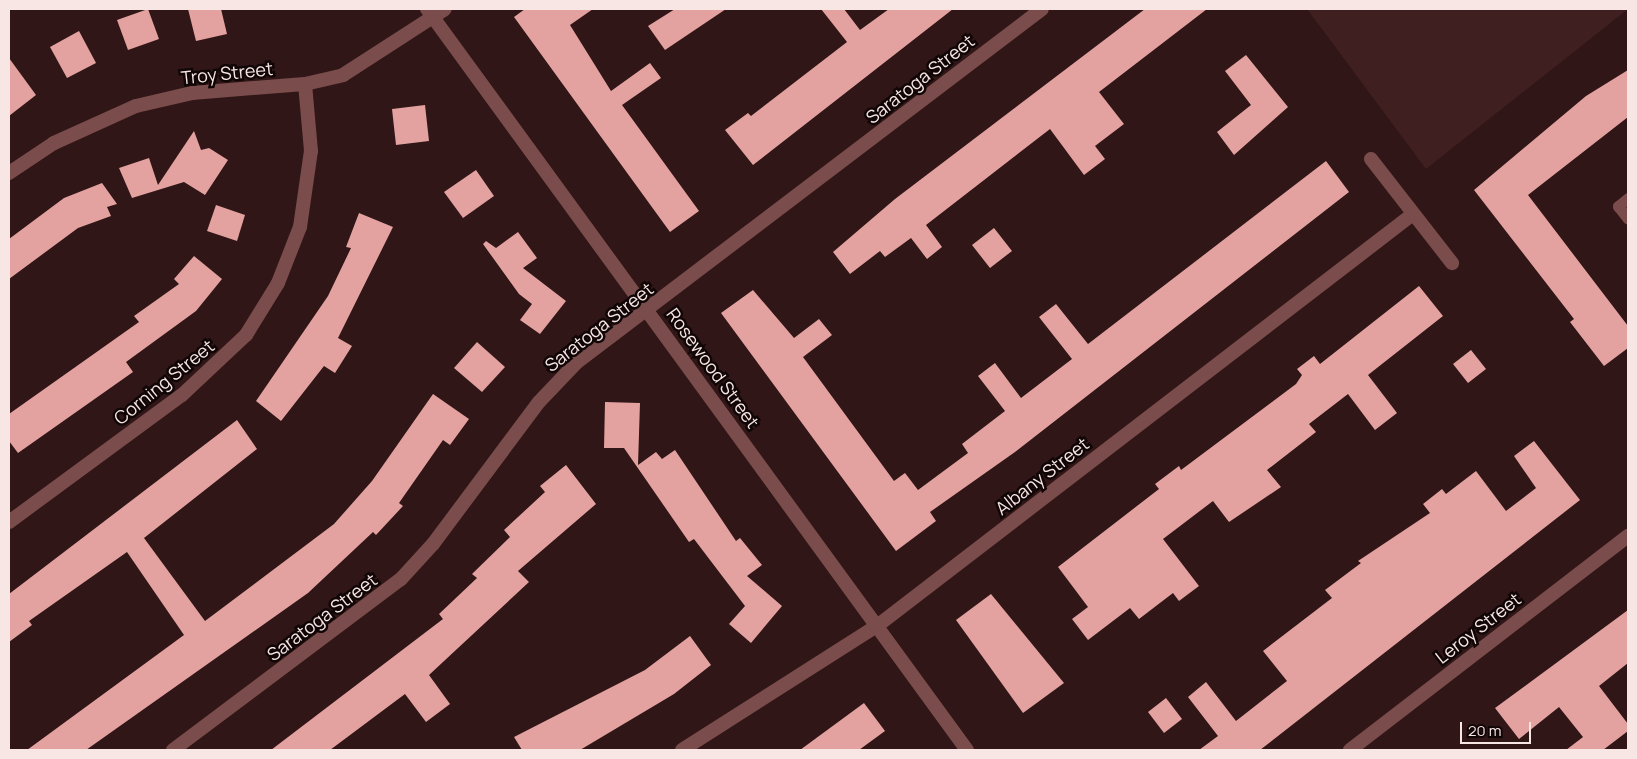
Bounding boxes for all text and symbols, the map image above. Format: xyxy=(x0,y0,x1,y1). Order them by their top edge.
street label: Saratoga Street xyxy=(861,30,979,128)
street label: Troy Street xyxy=(180,57,274,89)
street label: Saratoga Street xyxy=(540,278,658,376)
street label: Rosewood Street xyxy=(662,304,764,432)
street label: Corning Street xyxy=(110,335,218,429)
street label: Albany Street xyxy=(991,433,1093,519)
street label: Saratoga Street xyxy=(263,569,381,665)
street label: Leroy Street xyxy=(1431,588,1525,668)
scale bar xyxy=(1462,712,1533,744)
text: 20 m xyxy=(1468,720,1501,741)

